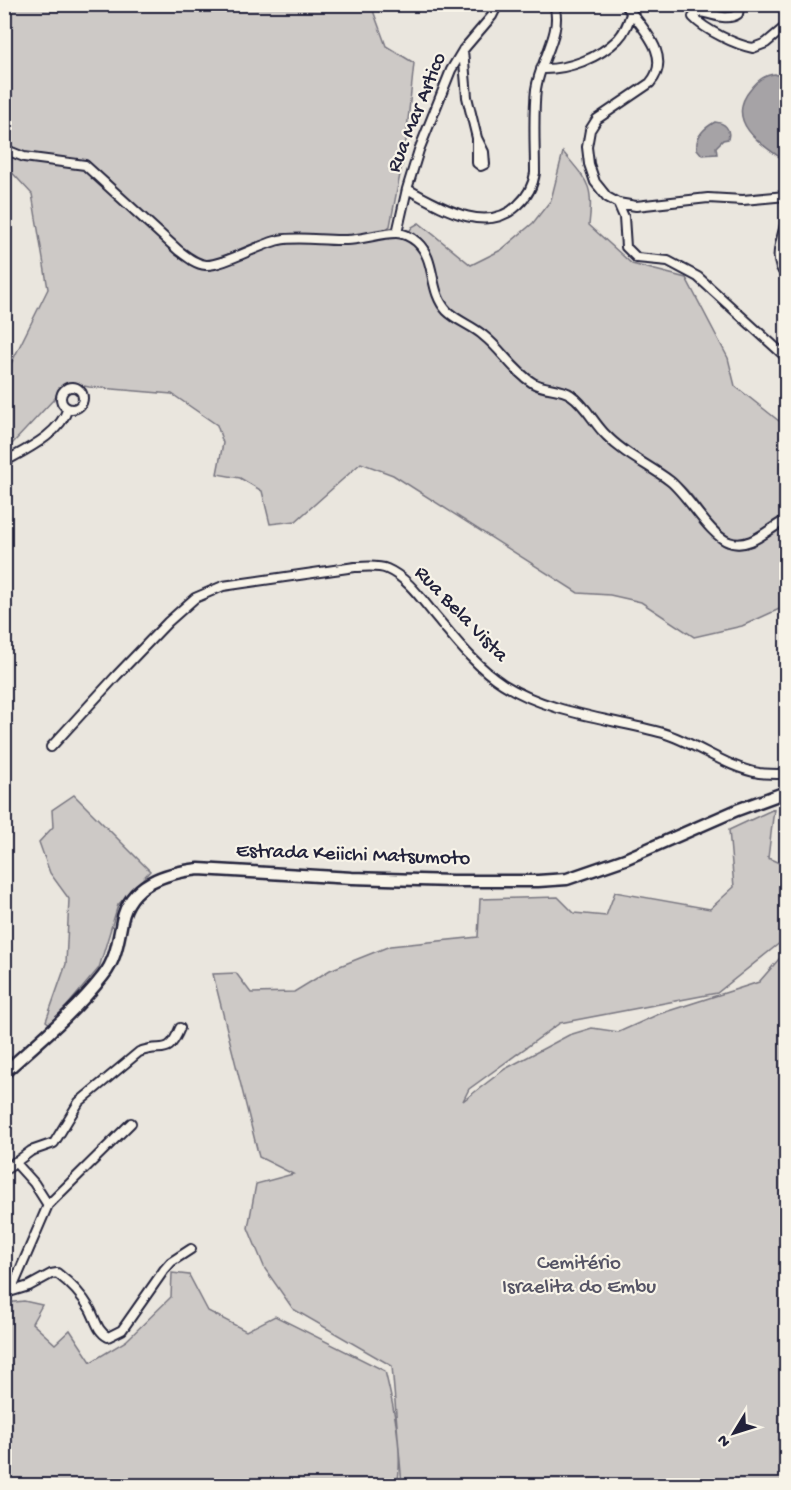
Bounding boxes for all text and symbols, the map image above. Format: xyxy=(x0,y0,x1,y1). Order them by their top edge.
street label: Rua Mar Artico xyxy=(383,49,453,177)
street label: Rua Bela Vista xyxy=(408,562,513,669)
street label: Estrada Keiichi Matsumoto xyxy=(235,839,471,873)
park label: Cemitério Israelita do Embu xyxy=(502,1252,656,1301)
north arrow xyxy=(704,1403,764,1463)
text: N xyxy=(714,1430,736,1450)

